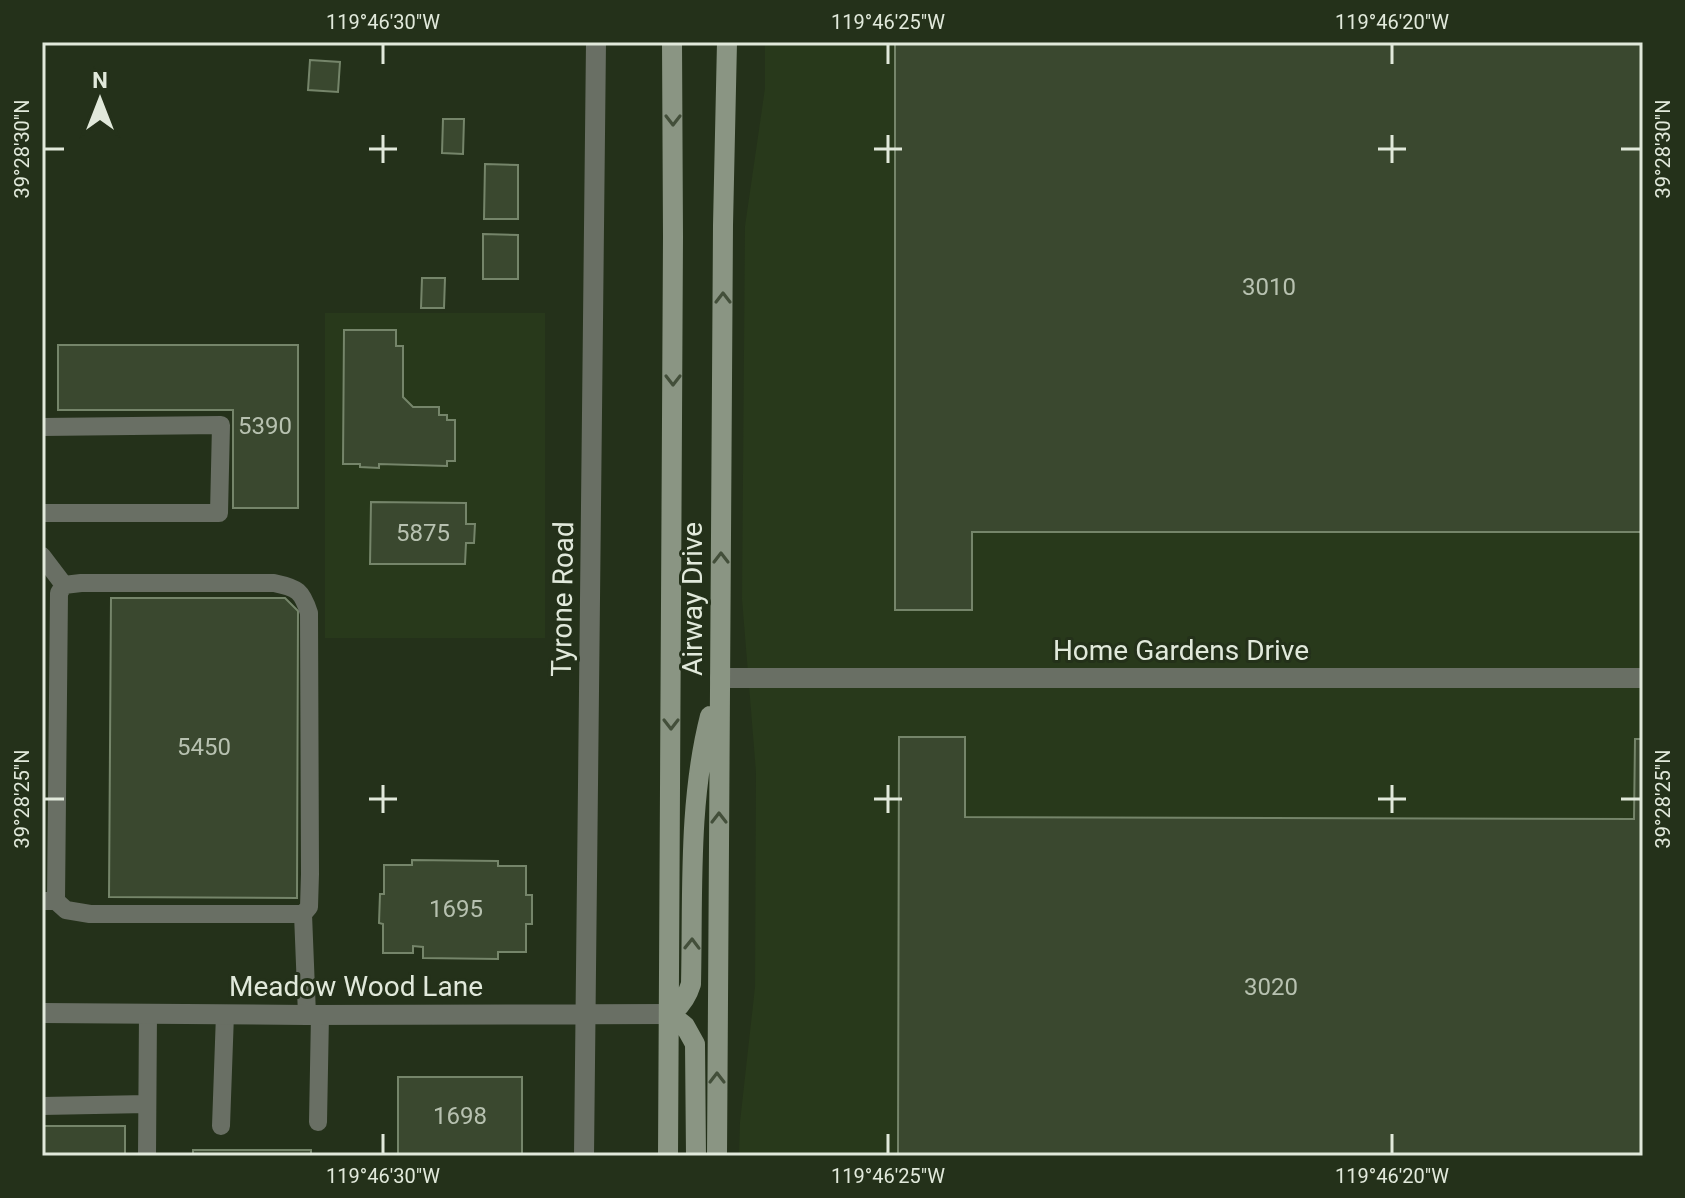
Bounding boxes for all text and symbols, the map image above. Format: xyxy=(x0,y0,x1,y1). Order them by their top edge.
text: 119°46'30"W xyxy=(326,10,440,34)
text: 119°46'25"W xyxy=(831,10,945,34)
text: 119°46'20"W xyxy=(1335,10,1449,34)
north arrow xyxy=(60,60,140,140)
text: N xyxy=(92,68,108,93)
text: 39°28'30"N xyxy=(10,99,34,199)
text: 39°28'30"N xyxy=(1651,99,1675,199)
one-way arrow xyxy=(664,114,682,127)
house number: 3010 xyxy=(1242,273,1296,301)
one-way arrow xyxy=(714,291,731,304)
one-way arrow xyxy=(664,374,682,387)
house number: 5390 xyxy=(238,412,292,440)
house number: 5875 xyxy=(396,519,450,547)
street label: Tyrone Road xyxy=(545,521,580,677)
street label: Airway Drive xyxy=(676,522,709,676)
one-way arrow xyxy=(712,551,729,564)
street label: Home Gardens Drive xyxy=(1053,634,1309,667)
one-way arrow xyxy=(662,718,680,731)
house number: 5450 xyxy=(177,733,231,761)
text: 39°28'25"N xyxy=(10,749,34,849)
text: 39°28'25"N xyxy=(1651,749,1675,849)
one-way arrow xyxy=(710,811,728,824)
house number: 1695 xyxy=(429,895,483,923)
one-way arrow xyxy=(684,937,701,950)
street label: Meadow Wood Lane xyxy=(229,970,483,1003)
house number: 3020 xyxy=(1244,973,1298,1001)
one-way arrow xyxy=(708,1071,726,1084)
house number: 1698 xyxy=(433,1102,487,1130)
text: 119°46'30"W xyxy=(326,1164,440,1188)
text: 119°46'25"W xyxy=(831,1164,945,1188)
text: 119°46'20"W xyxy=(1335,1164,1449,1188)

